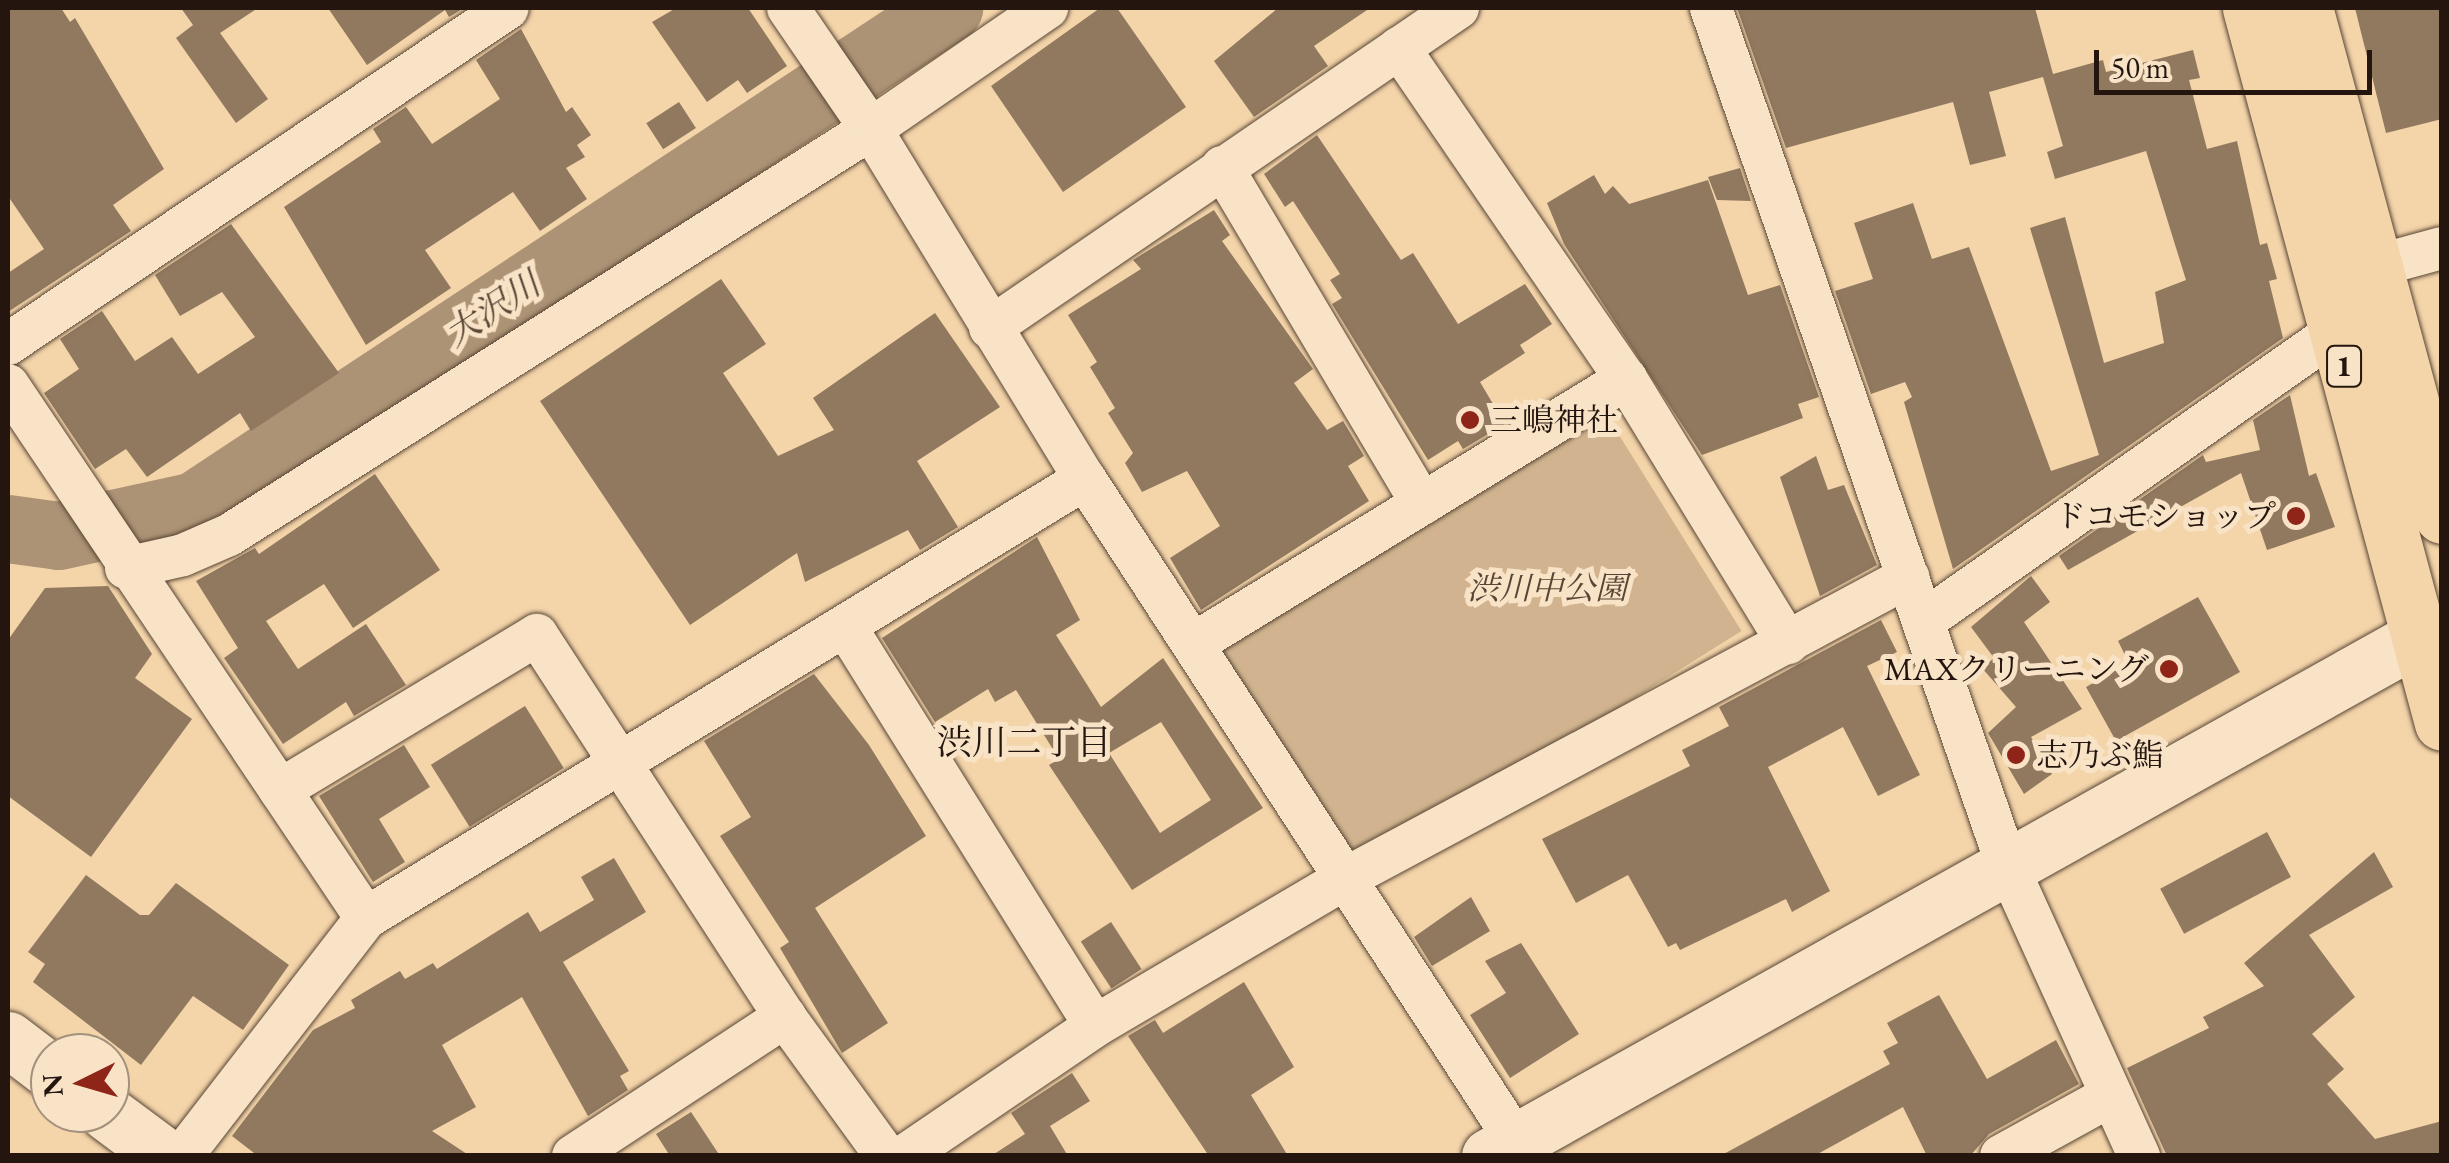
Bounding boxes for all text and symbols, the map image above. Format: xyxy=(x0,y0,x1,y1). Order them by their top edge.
scale bar xyxy=(2099,30,2376,92)
text: 50 m xyxy=(2111,48,2169,87)
water label: 大沢川 xyxy=(437,263,547,355)
road number: 1 xyxy=(2324,341,2364,391)
place label: 三嶋神社 xyxy=(1490,401,1618,439)
marker: 三嶋神社 xyxy=(1459,409,1481,431)
place label: ドコモショップ xyxy=(2052,497,2276,535)
marker: ドコモショップ xyxy=(2285,505,2307,527)
park label: 渋川中公園 xyxy=(1467,569,1627,607)
place label: MAXクリーニング xyxy=(1883,650,2149,688)
marker: MAXクリーニング xyxy=(2158,658,2180,680)
district label: 渋川二丁目 xyxy=(937,721,1111,763)
place label: 志乃ぶ鮨 xyxy=(2036,736,2164,774)
marker: 志乃ぶ鮨 xyxy=(2005,744,2027,766)
north arrow xyxy=(30,1033,130,1133)
text: N xyxy=(33,1073,71,1098)

